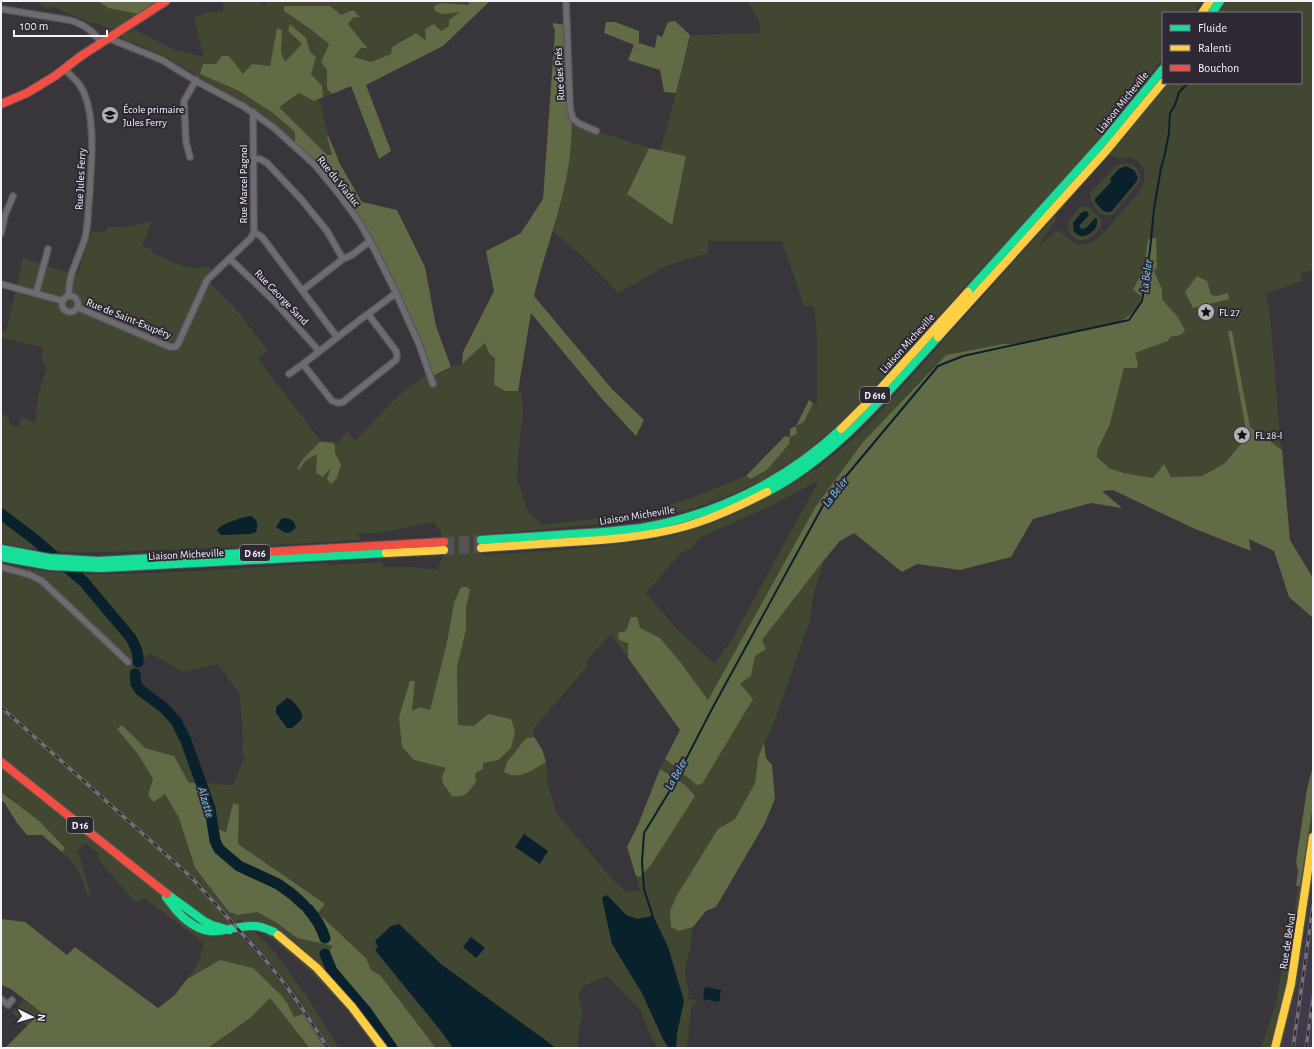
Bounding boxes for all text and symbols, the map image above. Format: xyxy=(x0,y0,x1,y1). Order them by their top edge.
scale bar xyxy=(14,12,107,38)
legend xyxy=(1162,12,1302,84)
text: 100 m xyxy=(20,20,48,32)
text: Fluide xyxy=(1198,22,1227,34)
text: Ralenti xyxy=(1198,42,1231,54)
street label: Rue des Prés xyxy=(553,47,566,101)
text: Bouchon xyxy=(1198,62,1239,74)
street label: Liaison Micheville xyxy=(1094,69,1151,135)
place label: École primaire Jules Ferry xyxy=(123,103,184,128)
school or university icon: École primaire Jules Ferry xyxy=(100,105,120,125)
street label: Rue Marcel Pagnol xyxy=(238,145,249,223)
street label: Rue Jules Ferry xyxy=(73,147,88,210)
street label: Rue du Viaduc xyxy=(315,154,363,209)
water label: La Beler xyxy=(1138,257,1154,293)
street label: Rue George Sand xyxy=(253,268,311,327)
street label: Rue de Saint-Exupéry xyxy=(85,296,173,341)
place icon: FL 27 xyxy=(1196,302,1216,322)
place label: FL 27 xyxy=(1219,307,1240,318)
street label: Liaison Micheville xyxy=(878,311,937,375)
road number: D 616 xyxy=(860,387,890,403)
place icon: FL 28-I xyxy=(1232,425,1252,445)
place label: FL 28-I xyxy=(1255,430,1282,441)
water label: La Beler xyxy=(820,474,851,509)
street label: Liaison Micheville xyxy=(599,504,675,527)
road number: D 616 xyxy=(240,545,270,561)
street label: Liaison Micheville xyxy=(148,547,224,562)
water label: La Beler xyxy=(663,755,690,792)
water label: Alzette xyxy=(196,784,216,819)
road number: D 16 xyxy=(67,817,93,833)
street label: Rue de Belval xyxy=(1278,912,1297,970)
north arrow xyxy=(12,997,52,1037)
text: N xyxy=(36,1014,47,1022)

